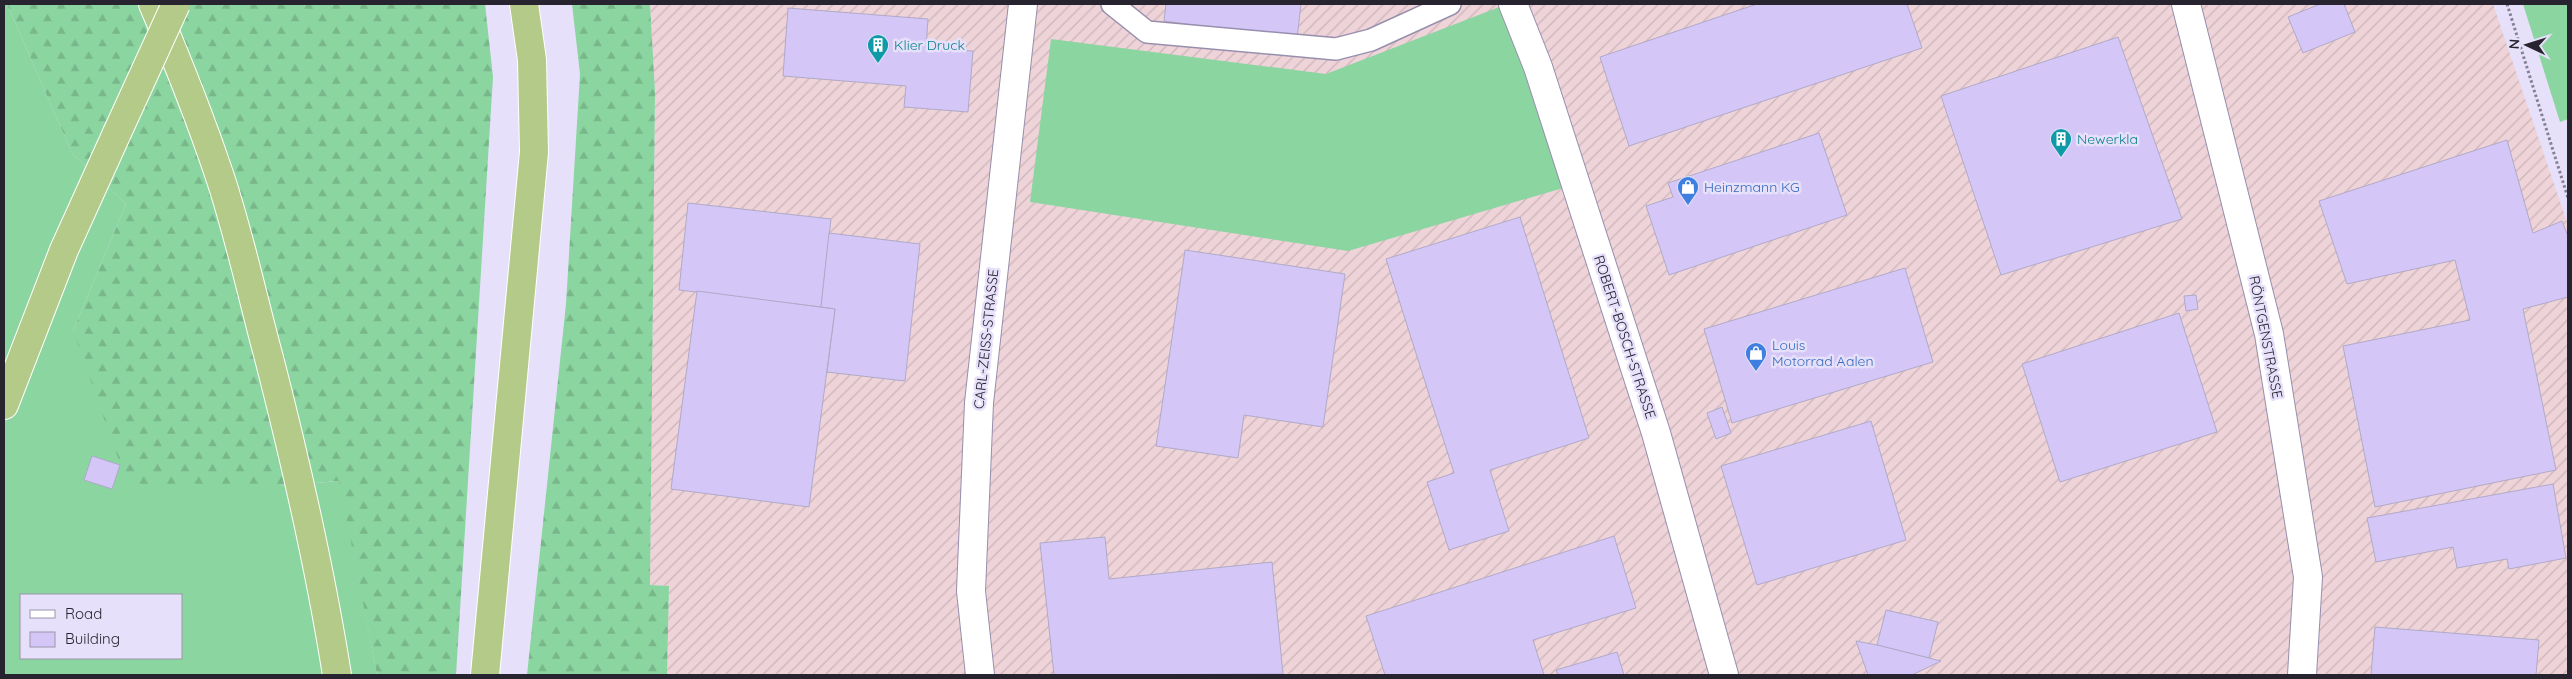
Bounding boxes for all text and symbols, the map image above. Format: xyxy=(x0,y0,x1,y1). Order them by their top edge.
north arrow xyxy=(2502,20,2552,70)
building icon: Klier Druck xyxy=(866,33,890,64)
place label: Klier Druck xyxy=(894,36,965,54)
text: N xyxy=(2505,38,2523,50)
building icon: Newerkla xyxy=(2049,127,2073,158)
place label: Newerkla xyxy=(2077,130,2138,148)
shop icon: Heinzmann KG xyxy=(1676,175,1700,206)
place label: Heinzmann KG xyxy=(1704,178,1800,196)
street label: ROBERT-BOSCH-STRASSE xyxy=(1590,253,1660,421)
street label: CARL-ZEISS-STRASSE xyxy=(970,268,1002,410)
street label: RÖNTGENSTRASSE xyxy=(2245,274,2287,400)
place label: Louis Motorrad Aalen xyxy=(1772,336,1873,370)
shop icon: Louis Motorrad Aalen xyxy=(1744,341,1768,372)
legend xyxy=(20,594,182,659)
text: Road xyxy=(65,604,102,623)
text: Building xyxy=(65,629,120,648)

